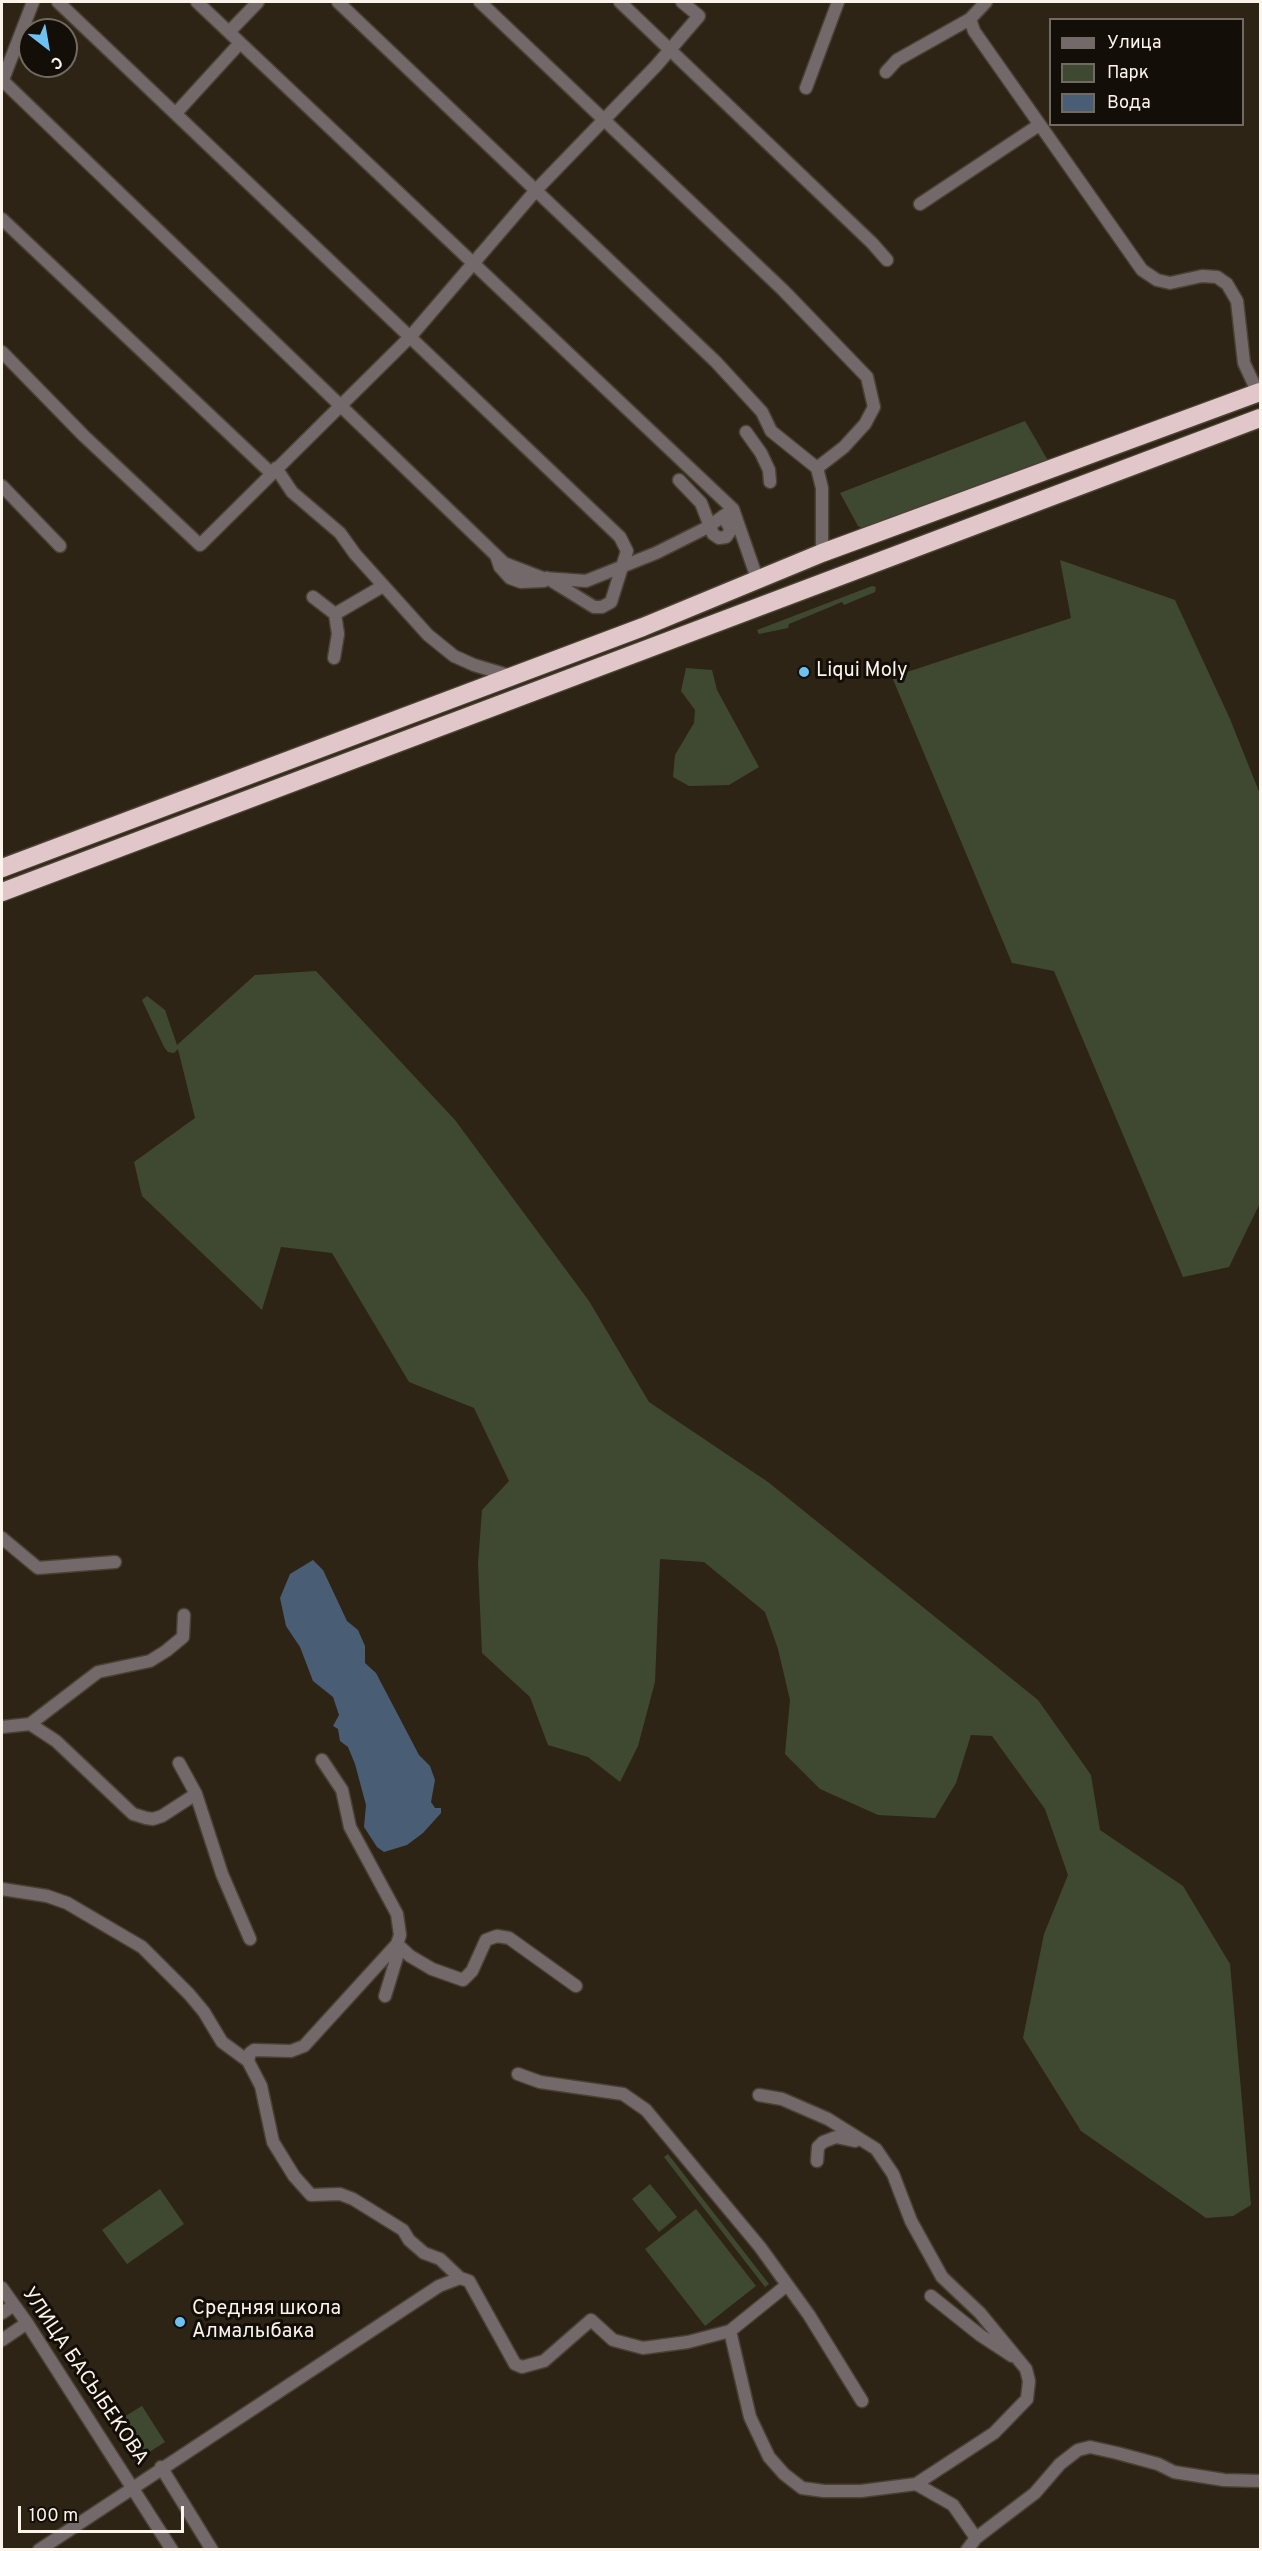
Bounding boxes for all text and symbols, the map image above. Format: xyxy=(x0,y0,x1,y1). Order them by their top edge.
north arrow xyxy=(18,18,78,78)
legend xyxy=(1049,18,1244,126)
text: Улица xyxy=(1107,32,1161,55)
text: С xyxy=(47,51,66,73)
text: Парк xyxy=(1107,62,1149,85)
text: Вода xyxy=(1107,92,1151,115)
place label: Liqui Moly xyxy=(816,660,908,684)
marker: Liqui Moly xyxy=(797,665,811,679)
street label: УЛИЦА БАСЫБЕКОВА xyxy=(16,2284,152,2470)
place label: Средняя школа Алмалыбака xyxy=(192,2298,341,2345)
marker: Средняя школа Алмалыбака xyxy=(173,2315,187,2329)
scale bar xyxy=(21,2494,188,2532)
text: 100 m xyxy=(29,2505,78,2528)

